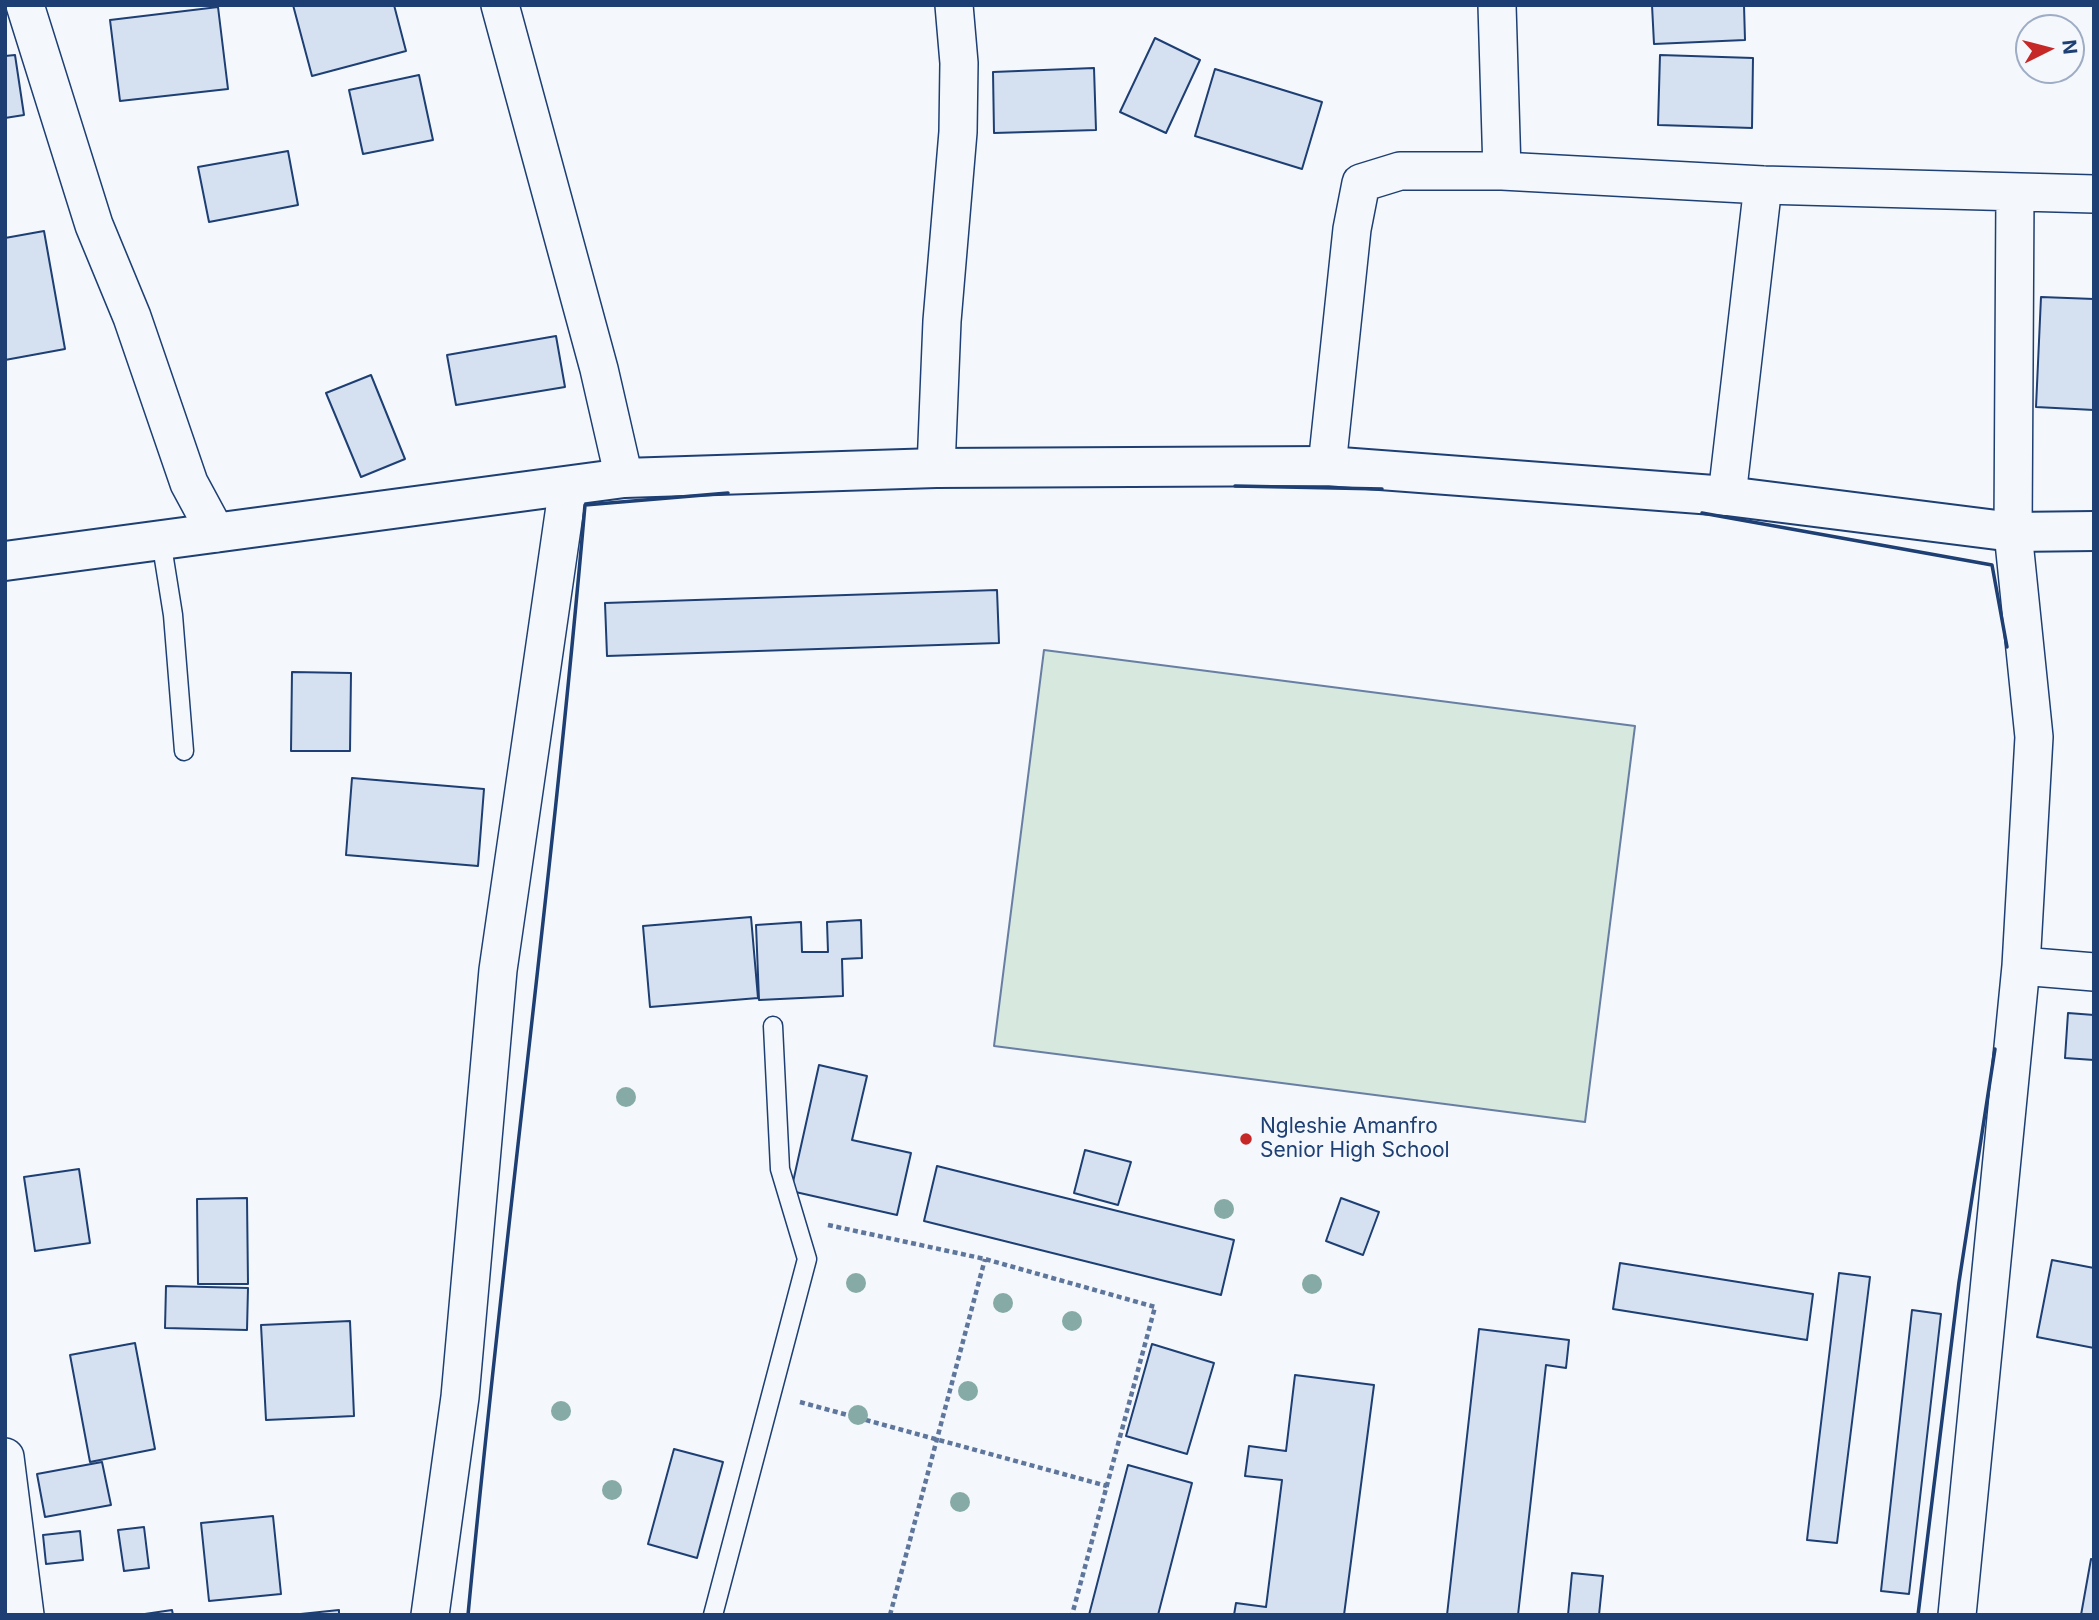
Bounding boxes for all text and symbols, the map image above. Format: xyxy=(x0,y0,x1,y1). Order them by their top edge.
north arrow xyxy=(2015,14,2085,84)
text: N xyxy=(2057,39,2082,55)
place label: Ngleshie Amanfro Senior High School xyxy=(1260,1114,1450,1164)
marker: Ngleshie Amanfro Senior High School xyxy=(1238,1131,1254,1147)

